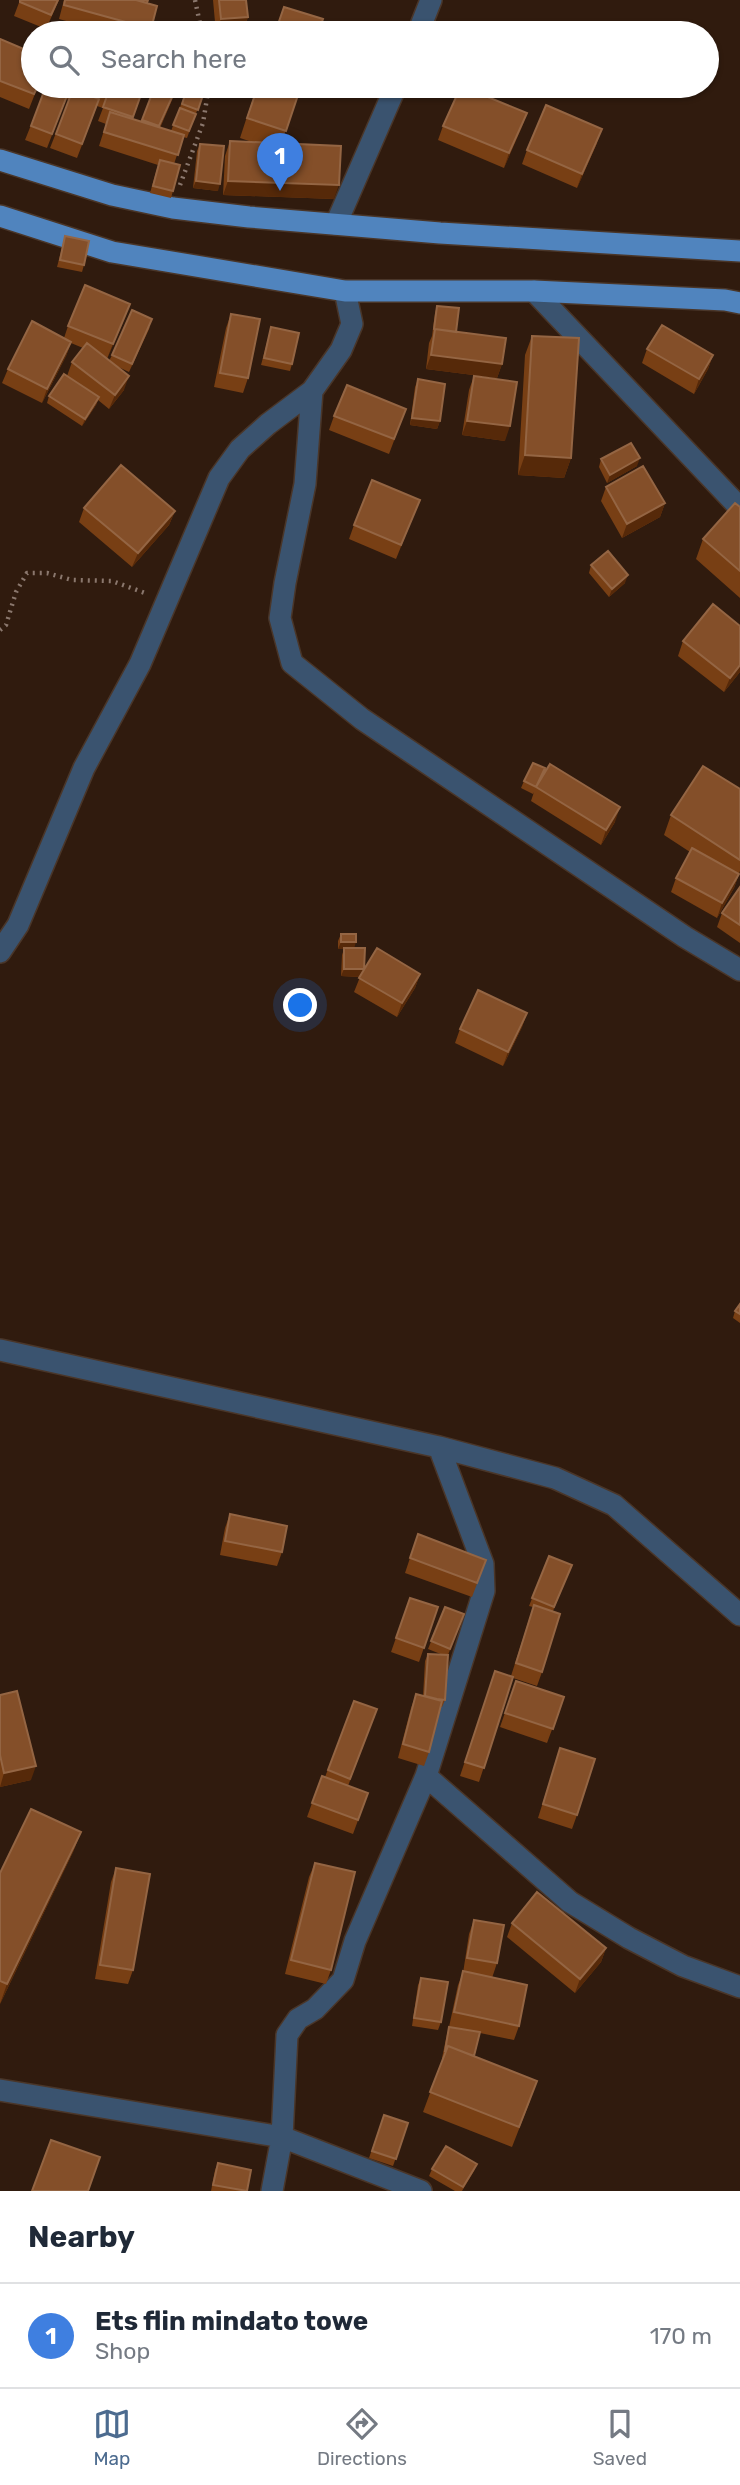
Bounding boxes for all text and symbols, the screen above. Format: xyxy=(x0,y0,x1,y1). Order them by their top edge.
search box xyxy=(21,21,719,98)
icon: search xyxy=(45,41,83,79)
text: Search here xyxy=(101,44,247,75)
pin: 1 xyxy=(257,133,303,191)
your location xyxy=(283,988,317,1022)
text: Nearby xyxy=(28,2219,135,2255)
text: Ets flin mindato towe xyxy=(95,2306,368,2337)
text: 1 xyxy=(45,2322,57,2350)
text: 170 m xyxy=(650,2322,712,2350)
text: Shop xyxy=(95,2337,150,2365)
tab: Map xyxy=(93,2405,131,2470)
tab: Directions xyxy=(317,2405,407,2470)
tab: Saved xyxy=(593,2405,647,2470)

